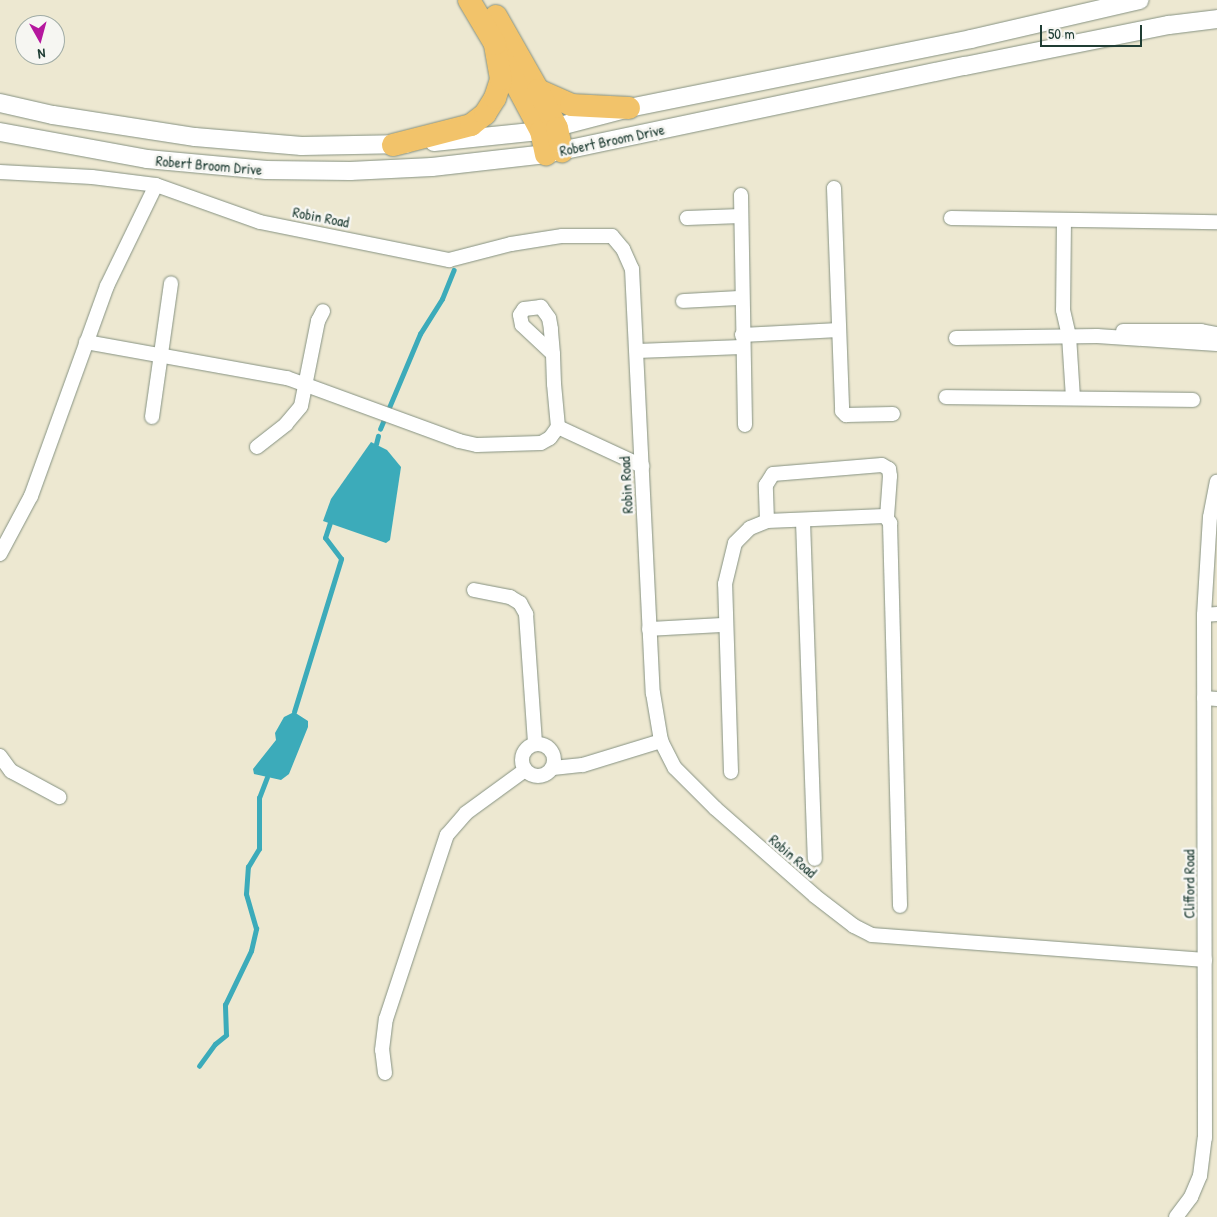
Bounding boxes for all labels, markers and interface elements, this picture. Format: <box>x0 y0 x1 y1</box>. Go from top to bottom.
north arrow <box>15 15 65 65</box>
scale bar <box>1042 15 1144 47</box>
text: 50 m <box>1048 23 1075 44</box>
text: N <box>37 45 47 64</box>
street label: Robert Broom Drive <box>558 120 666 160</box>
street label: Robert Broom Drive <box>155 151 263 179</box>
street label: Robin Road <box>291 203 351 231</box>
street label: Robin Road <box>616 456 636 514</box>
street label: Robin Road <box>766 830 820 882</box>
street label: Clifford Road <box>1180 849 1198 919</box>

